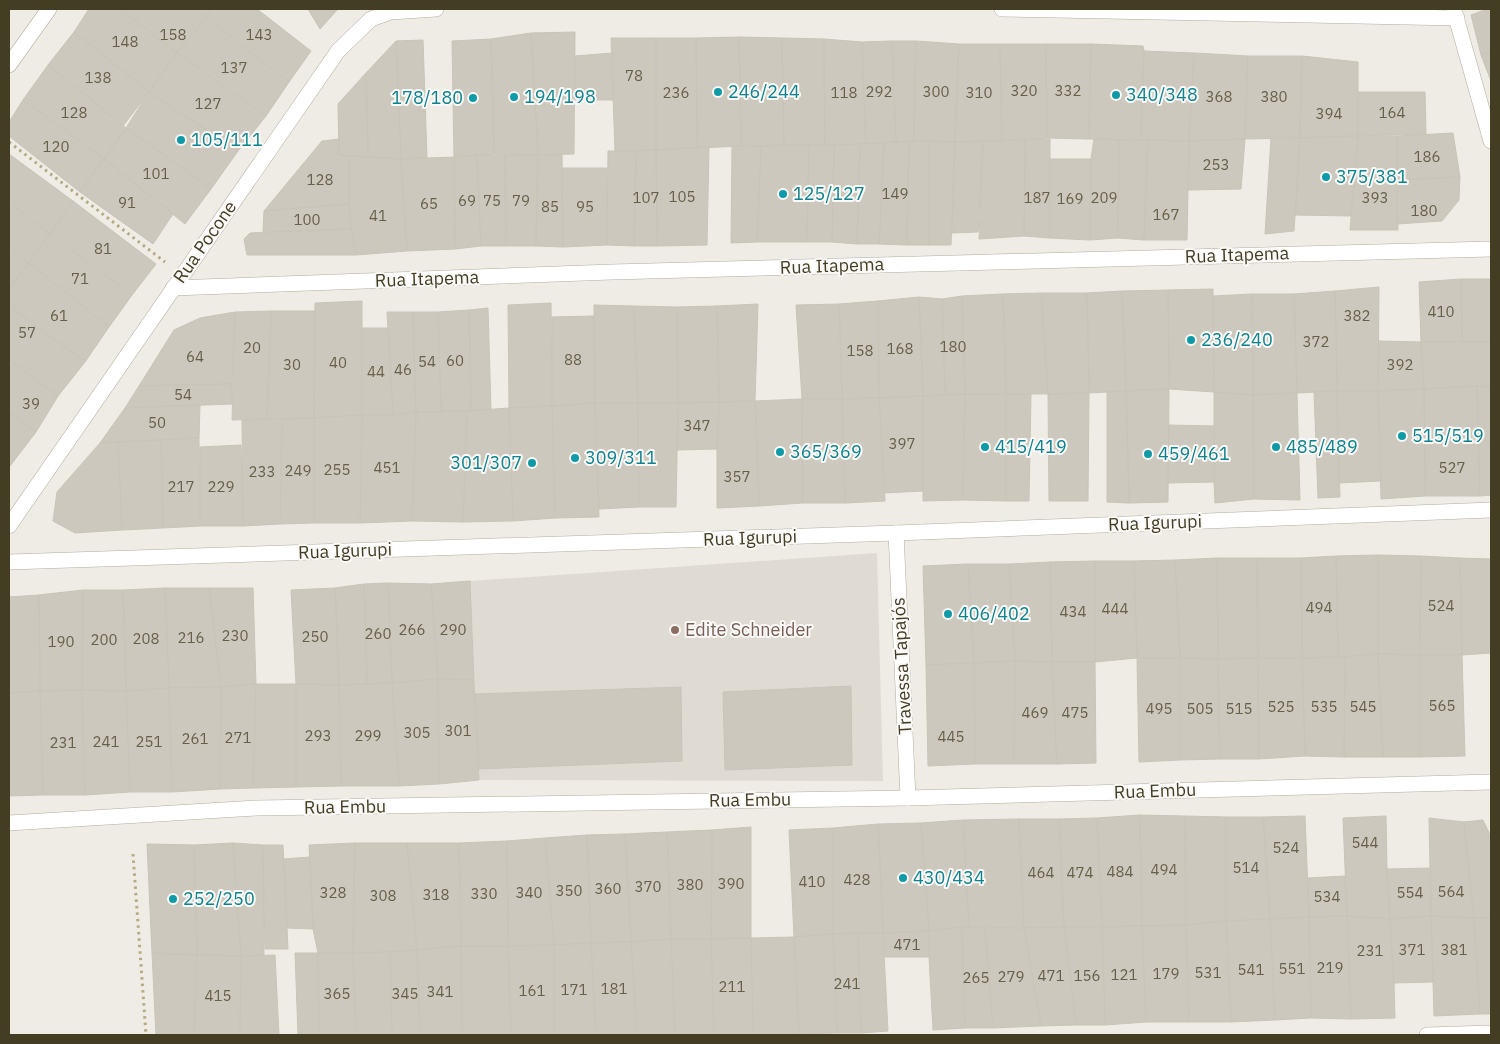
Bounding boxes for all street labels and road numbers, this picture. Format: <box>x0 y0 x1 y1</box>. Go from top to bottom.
street label: Rua Pocone <box>168 196 241 287</box>
street label: Rua Itapema <box>1184 241 1290 268</box>
street label: Rua Itapema <box>779 252 885 279</box>
street label: Rua Itapema <box>374 265 480 292</box>
street label: Rua Igurupi <box>1107 509 1202 536</box>
street label: Rua Igurupi <box>702 524 797 551</box>
street label: Rua Igurupi <box>297 537 392 564</box>
street label: Travessa Tapajós <box>886 597 917 735</box>
street label: Rua Embu <box>1113 778 1197 803</box>
street label: Rua Embu <box>709 787 791 812</box>
street label: Rua Embu <box>304 794 386 819</box>

